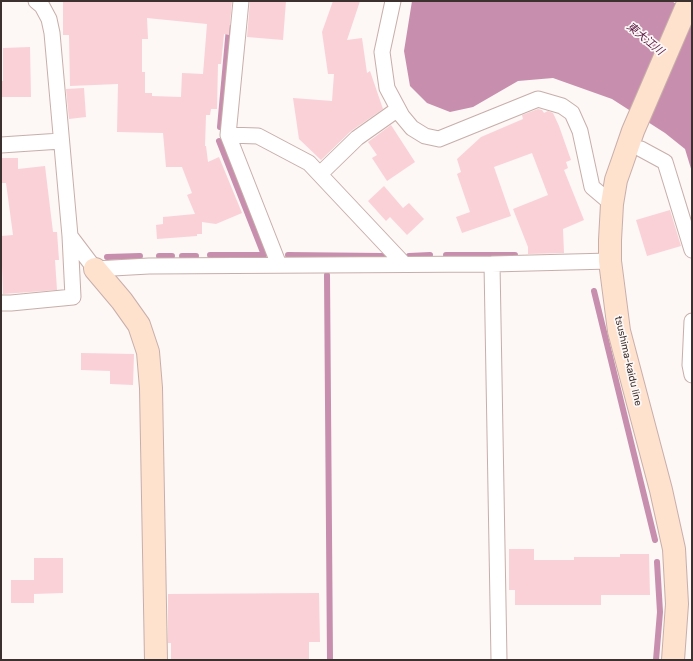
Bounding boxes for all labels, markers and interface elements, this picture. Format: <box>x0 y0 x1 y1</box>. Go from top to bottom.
water label: 東大江川 <box>624 20 666 58</box>
street label: tsushima-kaidu line <box>612 315 644 407</box>

